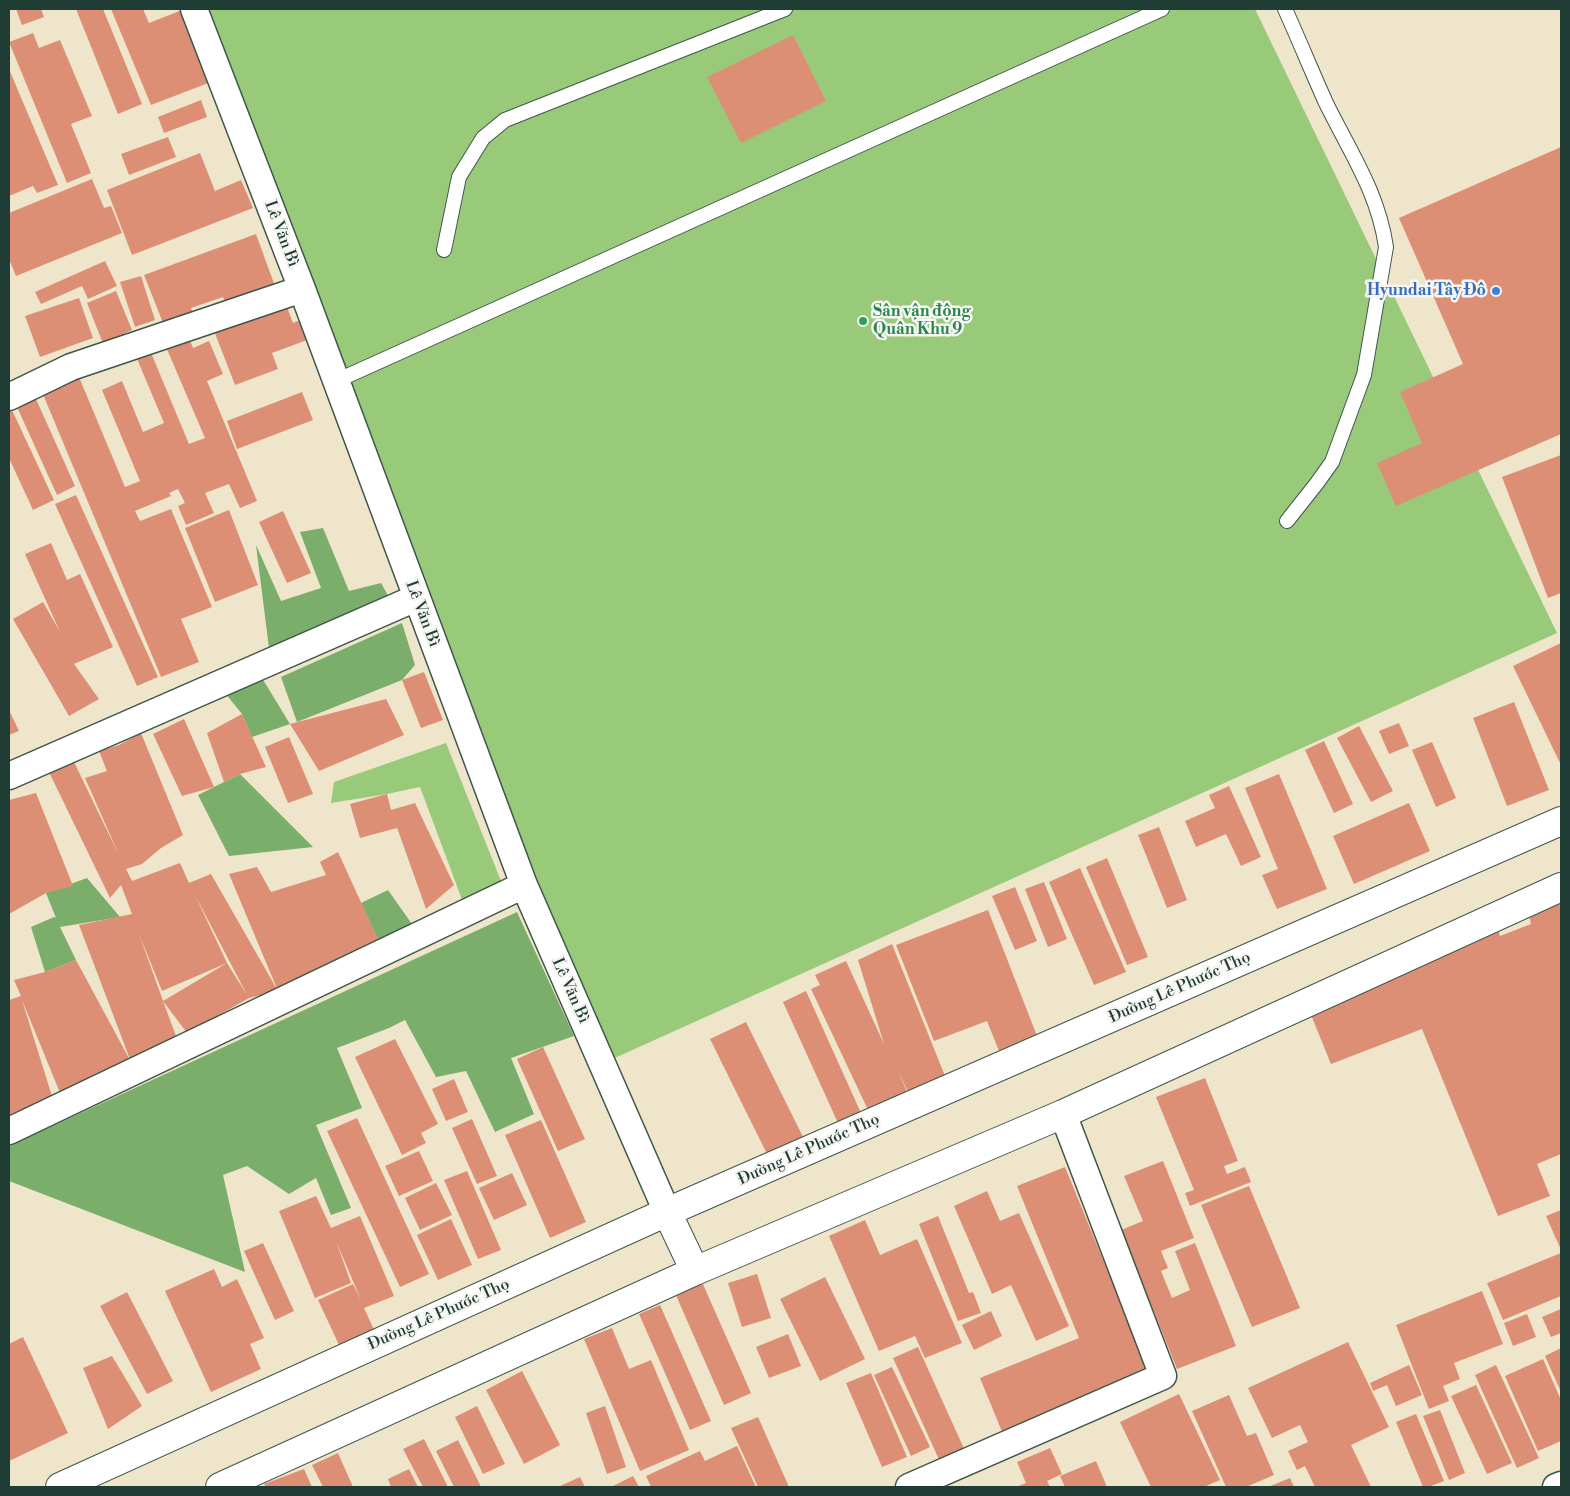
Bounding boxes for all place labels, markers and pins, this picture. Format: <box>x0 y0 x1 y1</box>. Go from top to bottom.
place label: Hyundai Tây Đô <box>1367 281 1486 301</box>
marker: Hyundai Tây Đô <box>1490 285 1502 297</box>
place label: Sân vận động Quân Khu 9 <box>873 302 970 340</box>
marker: Sân vận động Quân Khu 9 <box>857 315 869 327</box>

